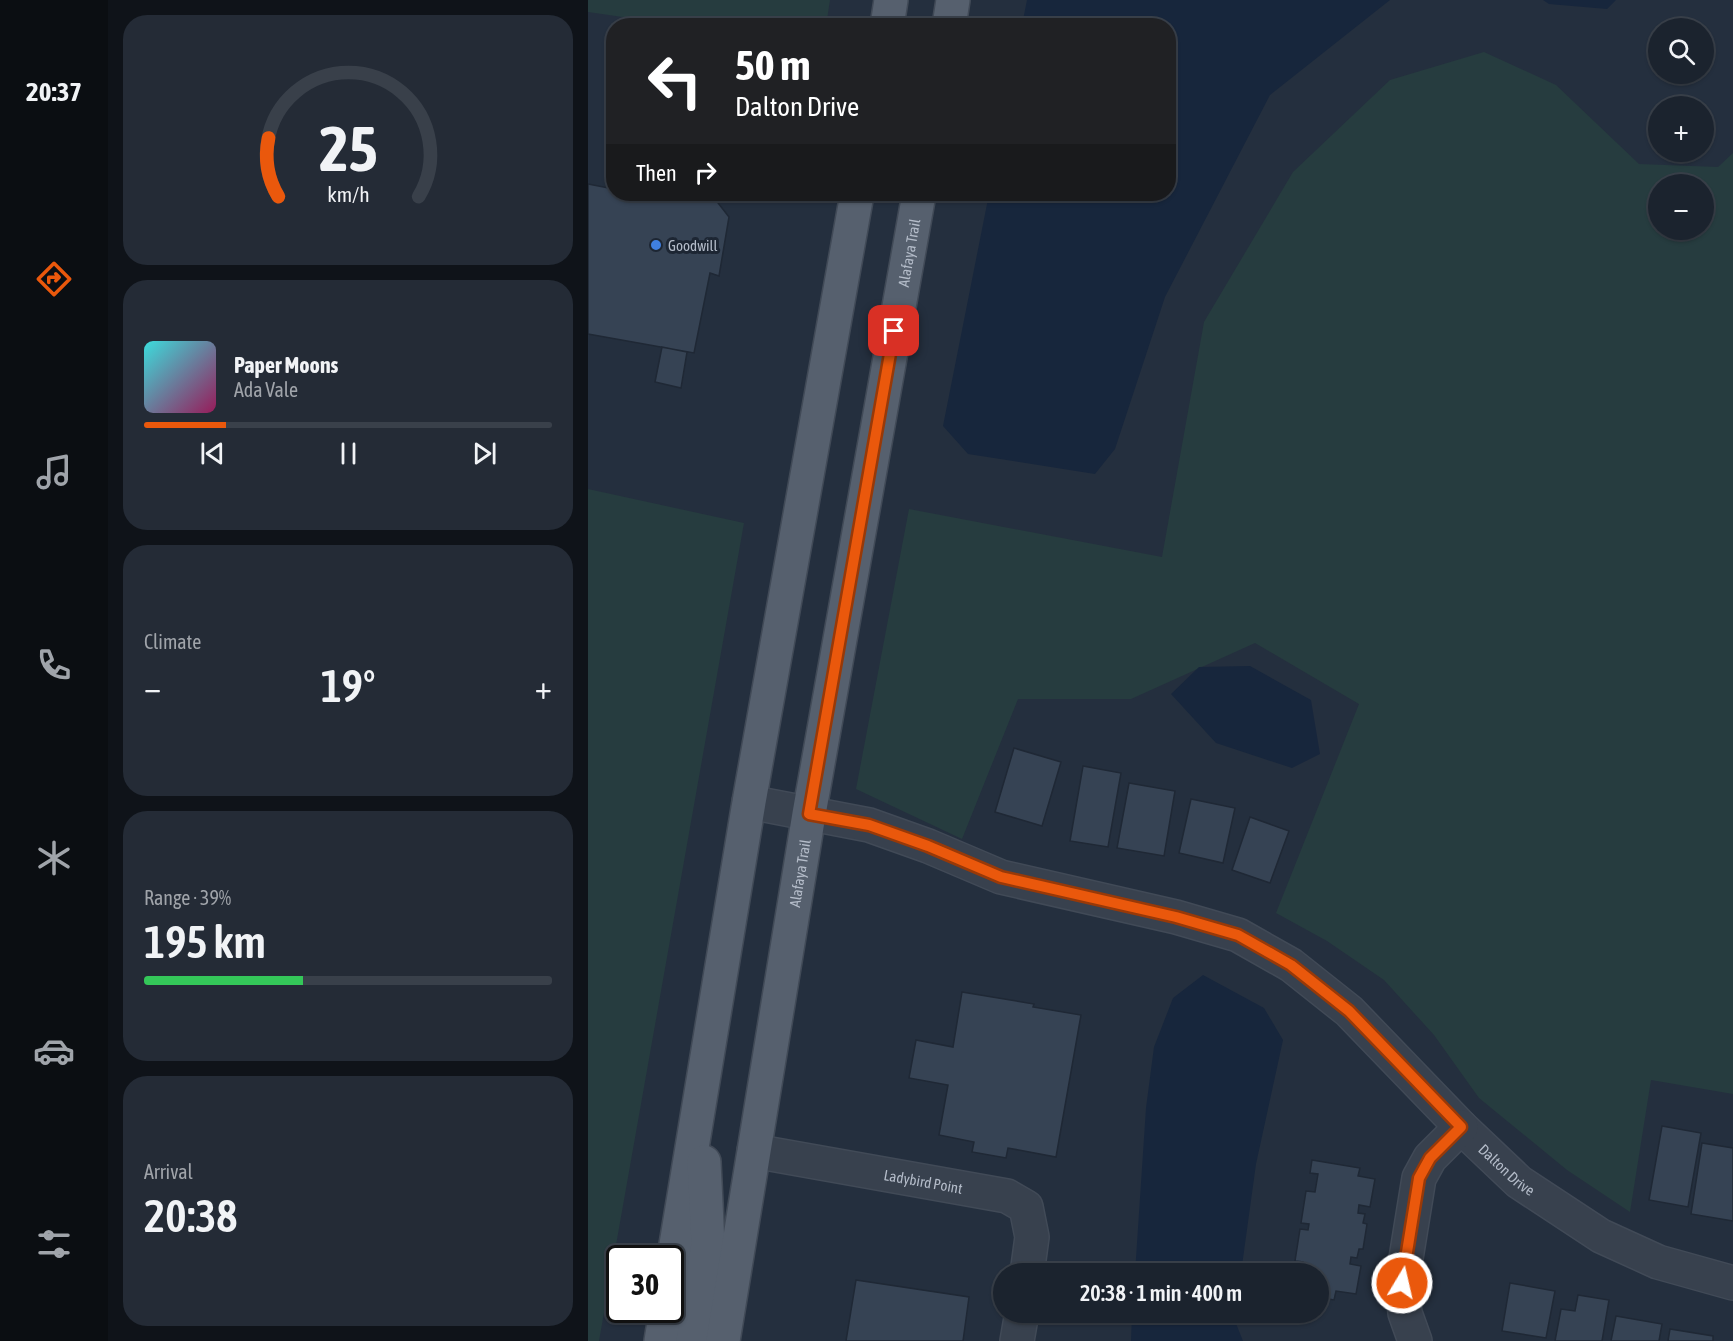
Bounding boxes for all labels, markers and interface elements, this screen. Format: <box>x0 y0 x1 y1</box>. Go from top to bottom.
map controls <box>1648 18 1714 240</box>
button: search <box>1648 18 1714 84</box>
text: 50 m <box>735 41 810 89</box>
icon: left <box>636 42 714 120</box>
text: 20:37 <box>26 76 82 107</box>
text: Dalton Drive <box>735 91 859 122</box>
button: + <box>1648 96 1714 162</box>
text: 25 <box>319 113 377 184</box>
icon: right <box>689 156 722 189</box>
text: Then <box>636 160 677 186</box>
button: − <box>1648 174 1714 240</box>
text: km/h <box>327 182 369 207</box>
street label: Alafaya Trail <box>894 217 923 288</box>
place label: Goodwill <box>668 237 718 254</box>
marker: Goodwill <box>649 238 663 252</box>
icon: directions <box>33 258 75 300</box>
pin <box>868 305 919 356</box>
icon: arrive <box>877 314 910 347</box>
text: Paper Moons <box>234 352 338 378</box>
text: Ada Vale <box>234 378 298 401</box>
icon: previous <box>196 437 229 470</box>
icon: pause <box>332 437 365 470</box>
icon: next <box>468 437 501 470</box>
icon: music <box>33 451 75 493</box>
text: Climate <box>144 630 201 653</box>
icon: phone <box>33 644 75 686</box>
text: 19° <box>321 660 375 712</box>
text: − <box>144 668 161 706</box>
text: + <box>535 668 552 706</box>
icon: climate <box>33 837 75 879</box>
street label: Alafaya Trail <box>785 838 813 908</box>
text: Range · 39% <box>144 886 231 909</box>
text: 195 km <box>144 916 266 968</box>
icon: car <box>33 1030 75 1072</box>
street label: Dalton Drive <box>1476 1140 1538 1199</box>
text: Arrival <box>144 1160 193 1183</box>
street label: Ladybird Point <box>883 1166 964 1196</box>
text: 20:38 <box>144 1190 238 1242</box>
icon: filters <box>33 1223 75 1265</box>
speed limit sign: 30 <box>606 1245 684 1323</box>
position arrow <box>1370 1251 1434 1315</box>
text: 20:38 · 1 min · 400 m <box>1080 1280 1242 1306</box>

